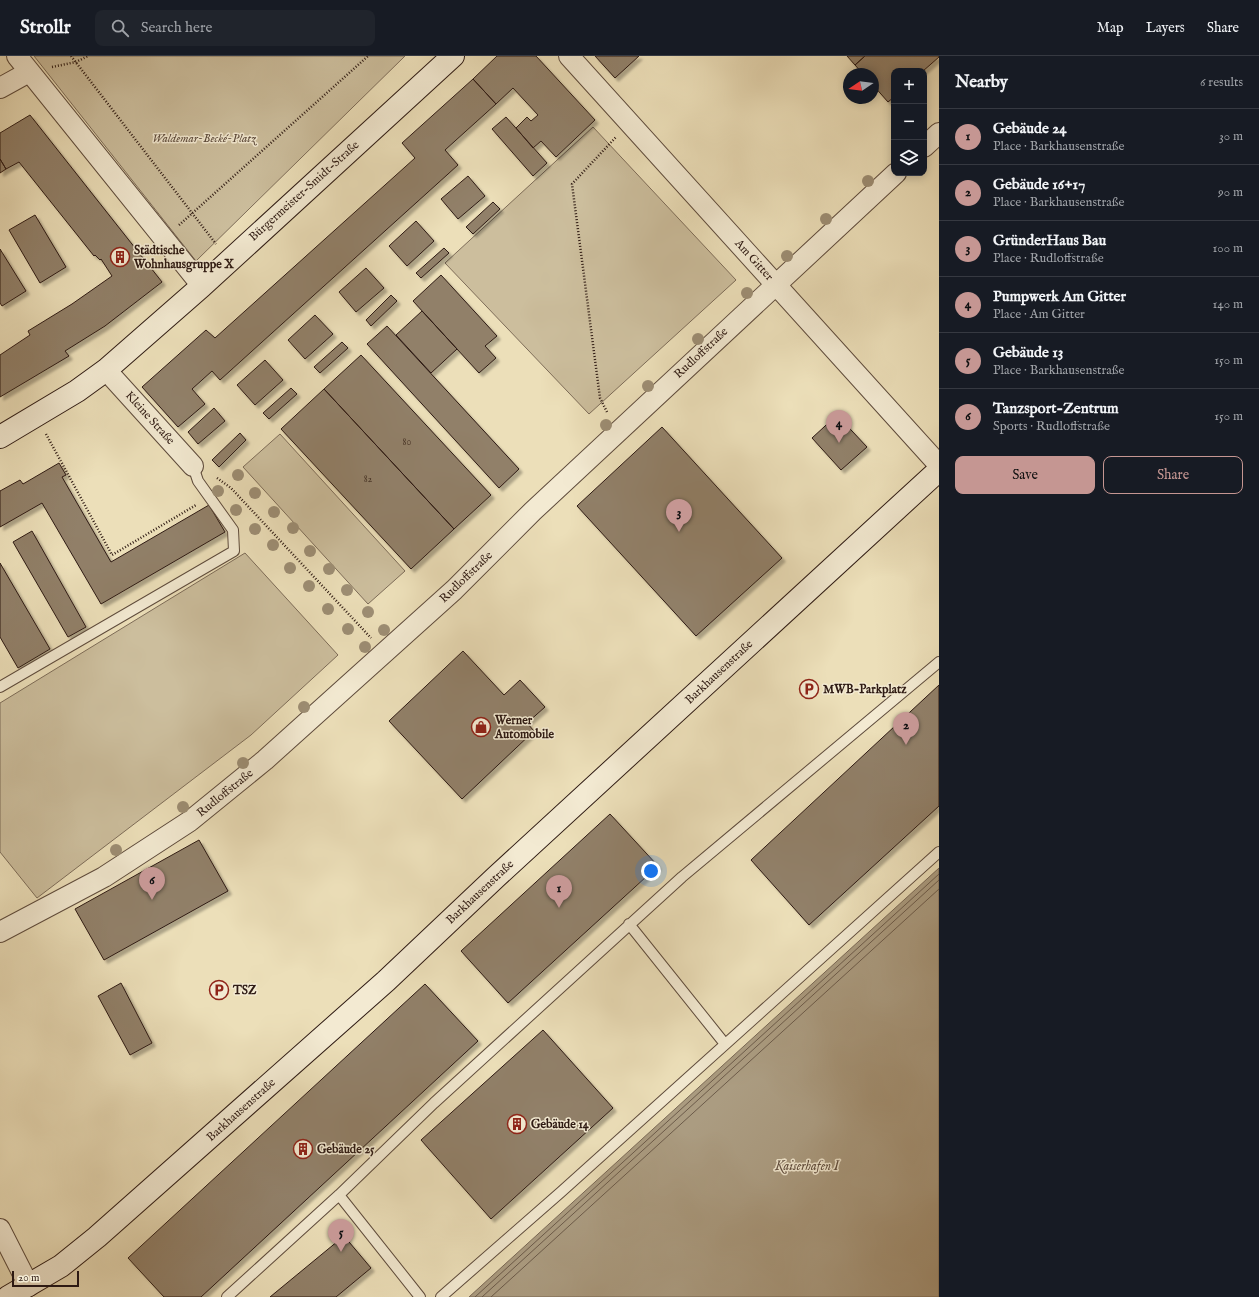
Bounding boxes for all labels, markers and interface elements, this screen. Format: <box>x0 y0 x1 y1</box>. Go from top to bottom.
search box <box>95 10 375 46</box>
text: Strollr <box>20 16 71 40</box>
icon: search <box>109 17 131 39</box>
text: Search here <box>141 18 212 37</box>
text: Map <box>1097 19 1124 37</box>
text: Layers <box>1146 19 1185 37</box>
text: Share <box>1207 19 1239 37</box>
north arrow <box>843 68 879 104</box>
map controls <box>891 68 927 176</box>
button: + <box>891 68 927 104</box>
text: Nearby <box>955 72 1008 93</box>
text: 6 results <box>1200 74 1243 91</box>
button: − <box>891 104 927 140</box>
text: Gebäude 24 <box>993 119 1067 138</box>
text: 1 <box>966 128 970 145</box>
text: 30 m <box>1219 128 1243 145</box>
park label: Waldemar-Becké-Platz <box>152 131 257 146</box>
street label: Bürgermeister-Smidt-Straße <box>246 137 363 244</box>
text: Place · Barkhausenstraße <box>993 138 1125 155</box>
button: layers <box>891 140 927 176</box>
text: Gebäude 16+17 <box>993 175 1085 194</box>
text: 2 <box>965 184 971 201</box>
text: 90 m <box>1218 184 1243 201</box>
text: Place · Barkhausenstraße <box>993 194 1125 211</box>
text: GründerHaus Bau <box>993 231 1106 250</box>
street label: Am Gitter <box>731 235 777 284</box>
text: 3 <box>966 240 970 257</box>
text: 100 m <box>1213 240 1243 257</box>
place label: Städtische Wohnhausgruppe X <box>133 243 234 273</box>
building icon: Städtische Wohnhausgruppe X <box>109 246 131 268</box>
text: Place · Rudloffstraße <box>993 250 1104 267</box>
text: Pumpwerk Am Gitter <box>993 287 1126 306</box>
text: 4 <box>965 296 971 313</box>
text: 140 m <box>1213 296 1243 313</box>
text: Place · Am Gitter <box>993 306 1085 323</box>
street label: Rudloffstraße <box>671 324 731 382</box>
text: Gebäude 13 <box>993 343 1063 362</box>
text: 5 <box>966 352 970 369</box>
text: 150 m <box>1214 352 1243 369</box>
text: Place · Barkhausenstraße <box>993 362 1125 379</box>
street label: Kleine Straße <box>122 388 178 448</box>
text: Tanzsport-Zentrum <box>993 399 1119 418</box>
text: 6 <box>965 408 971 425</box>
text: 150 m <box>1214 408 1243 425</box>
pin: 4 <box>826 410 852 443</box>
text: Sports · Rudloffstraße <box>993 418 1110 435</box>
house number: 80 <box>403 436 411 449</box>
button: Save <box>955 456 1095 494</box>
button: Share <box>1103 456 1243 494</box>
house number: 82 <box>364 473 373 486</box>
pin: 3 <box>666 499 692 532</box>
street label: Rudloffstraße <box>436 548 496 606</box>
street label: Barkhausenstraße <box>682 636 756 707</box>
parking icon: MWB-Parkplatz <box>798 678 820 700</box>
place label: MWB-Parkplatz <box>823 682 907 698</box>
pin: 2 <box>893 712 919 745</box>
place label: Werner Automobile <box>494 713 554 742</box>
shop icon: Werner Automobile <box>470 716 492 738</box>
street label: Rudloffstraße <box>194 765 257 820</box>
street label: Barkhausenstraße <box>443 856 517 927</box>
your location <box>641 861 661 881</box>
pin: 6 <box>139 867 165 900</box>
pin: 1 <box>546 875 572 908</box>
parking icon: TSZ <box>208 979 230 1001</box>
place label: TSZ <box>232 983 257 998</box>
street label: Barkhausenstraße <box>203 1075 279 1145</box>
building icon: Gebäude 14 <box>506 1113 528 1135</box>
place label: Gebäude 14 <box>531 1117 590 1132</box>
building icon: Gebäude 25 <box>292 1138 314 1160</box>
place label: Gebäude 25 <box>317 1142 375 1157</box>
water label: Kaiserhafen I <box>774 1158 841 1175</box>
pin: 5 <box>328 1219 354 1252</box>
scale bar <box>12 1269 79 1288</box>
text: 20 m <box>18 1271 39 1285</box>

